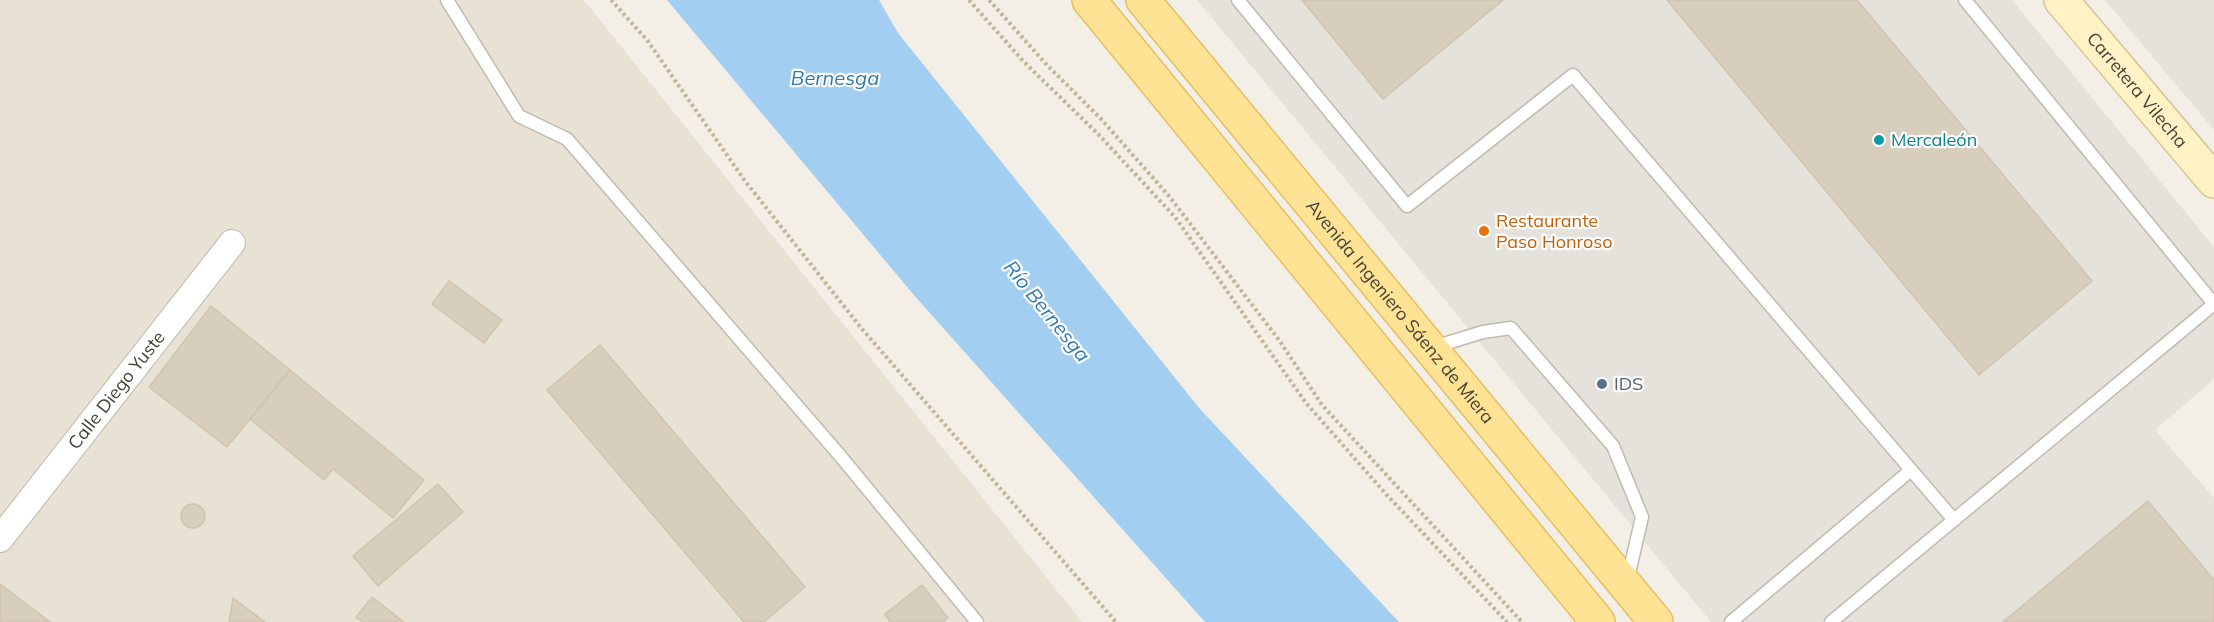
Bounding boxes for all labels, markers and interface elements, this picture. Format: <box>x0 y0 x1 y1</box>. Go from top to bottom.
street label: Carretera Vilecha <box>2082 27 2193 153</box>
water label: Bernesga <box>791 65 879 90</box>
place label: Mercaleón <box>1891 128 1977 151</box>
marker: Mercaleón <box>1872 133 1886 147</box>
street label: Avenida Ingeniero Sáenz de Miera <box>1301 195 1500 428</box>
place label: Restaurante Paso Honroso <box>1496 209 1613 253</box>
marker: Restaurante Paso Honroso <box>1477 224 1491 238</box>
water label: Río Bernesga <box>999 255 1096 367</box>
street label: Calle Diego Yuste <box>63 326 170 454</box>
place label: IDS <box>1614 372 1643 395</box>
marker: IDS <box>1595 377 1609 391</box>

